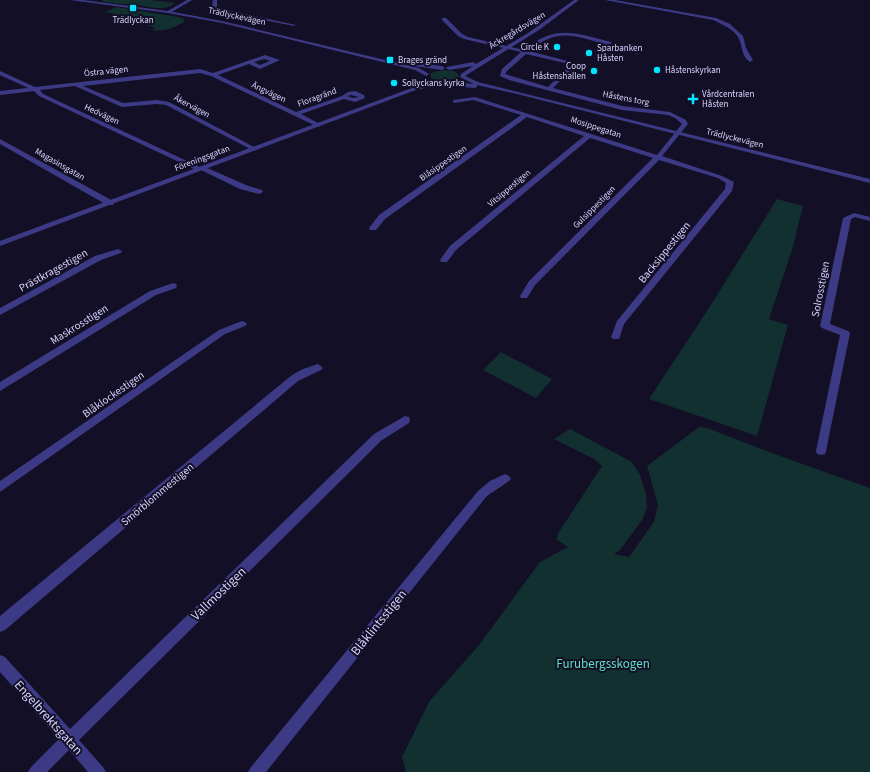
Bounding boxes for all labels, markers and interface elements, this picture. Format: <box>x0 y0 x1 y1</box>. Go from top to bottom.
marker: Trädlyckan <box>128 3 138 13</box>
street label: Trädlyckevägen <box>207 4 267 29</box>
street label: Äckregårdsvägen <box>487 8 548 52</box>
place label: Trädlyckan <box>112 14 154 27</box>
place label: Circle K <box>521 41 550 54</box>
marker: Circle K <box>552 42 562 52</box>
place label: Sparbanken Håsten <box>597 42 642 65</box>
marker: Sparbanken Håsten <box>584 48 594 58</box>
place label: Brages gränd <box>398 54 447 67</box>
marker: Brages gränd <box>385 55 395 65</box>
place label: Coop Håstenshallen <box>533 60 586 83</box>
street label: Östra vägen <box>83 63 129 80</box>
place label: Håstenskyrkan <box>665 64 721 77</box>
marker: Håstenskyrkan <box>652 65 662 75</box>
marker: Coop Håstenshallen <box>589 66 599 76</box>
place label: Sollyckans kyrka <box>402 77 465 90</box>
marker: Sollyckans kyrka <box>389 78 399 88</box>
street label: Ängvägen <box>249 79 288 106</box>
street label: Floragränd <box>296 84 339 111</box>
street label: Håstens torg <box>601 88 651 109</box>
place label: Vårdcentralen Håsten <box>702 88 755 111</box>
street label: Åkervägen <box>171 91 212 121</box>
marker: Vårdcentralen Håsten <box>687 93 699 105</box>
street label: Hedvägen <box>82 101 122 128</box>
street label: Mosippegatan <box>569 113 623 142</box>
street label: Trädlyckevägen <box>705 125 765 152</box>
street label: Föreningsgatan <box>173 142 232 175</box>
street label: Blåsippestigen <box>417 142 470 185</box>
street label: Magasinsgatan <box>32 145 87 184</box>
street label: Vitsippestigen <box>485 166 534 210</box>
street label: Gulsippestigen <box>570 183 619 232</box>
street label: Backsippestigen <box>635 218 694 286</box>
street label: Prästkragestigen <box>16 245 90 296</box>
street label: Solrosstigen <box>808 260 833 318</box>
street label: Maskrosstigen <box>48 301 111 348</box>
street label: Blåklockestigen <box>79 367 147 421</box>
street label: Smörblommestigen <box>118 459 197 529</box>
street label: Vallmostigen <box>187 563 250 625</box>
street label: Blåklintsstigen <box>347 586 411 659</box>
park label: Furubergsskogen <box>556 655 650 673</box>
street label: Engelbrektsgatan <box>10 677 87 759</box>

